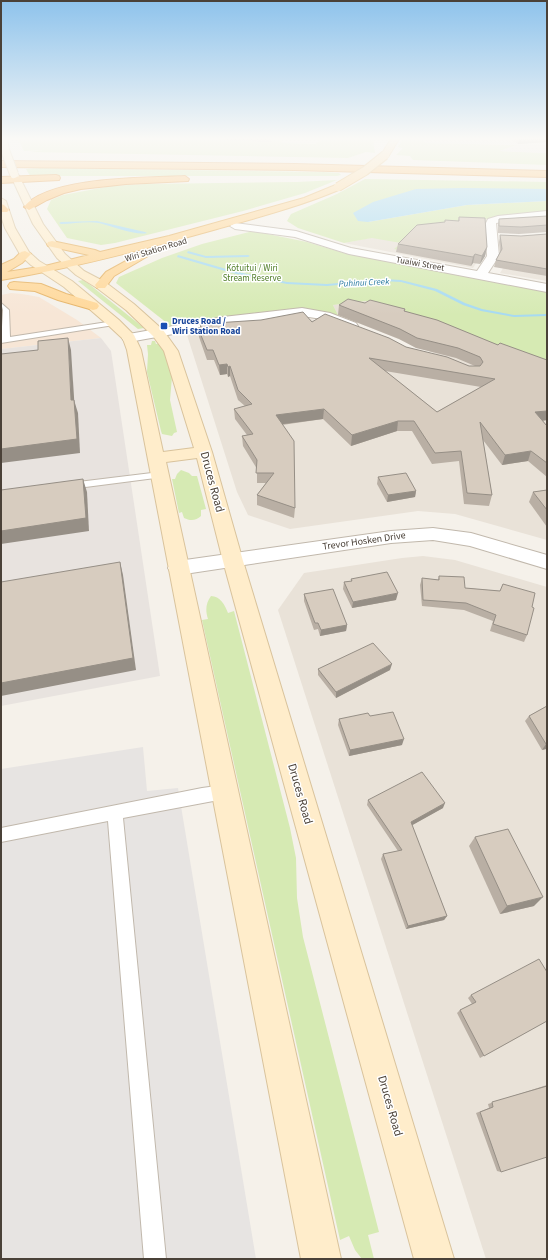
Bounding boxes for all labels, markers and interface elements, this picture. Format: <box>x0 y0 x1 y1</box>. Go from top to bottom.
street label: Wiri Station Road <box>123 234 189 266</box>
street label: Tuaiwi Street <box>395 253 445 275</box>
park label: Kōtuitui / Wiri Stream Reserve <box>223 262 282 285</box>
water label: Puhinui Creek <box>338 275 390 291</box>
place label: Druces Road / Wiri Station Road <box>172 315 240 338</box>
marker: Druces Road / Wiri Station Road <box>159 321 169 331</box>
street label: Druces Road <box>196 450 228 514</box>
street label: Trevor Hosken Drive <box>322 528 406 554</box>
street label: Druces Road <box>283 762 317 826</box>
street label: Druces Road <box>373 1074 407 1138</box>

